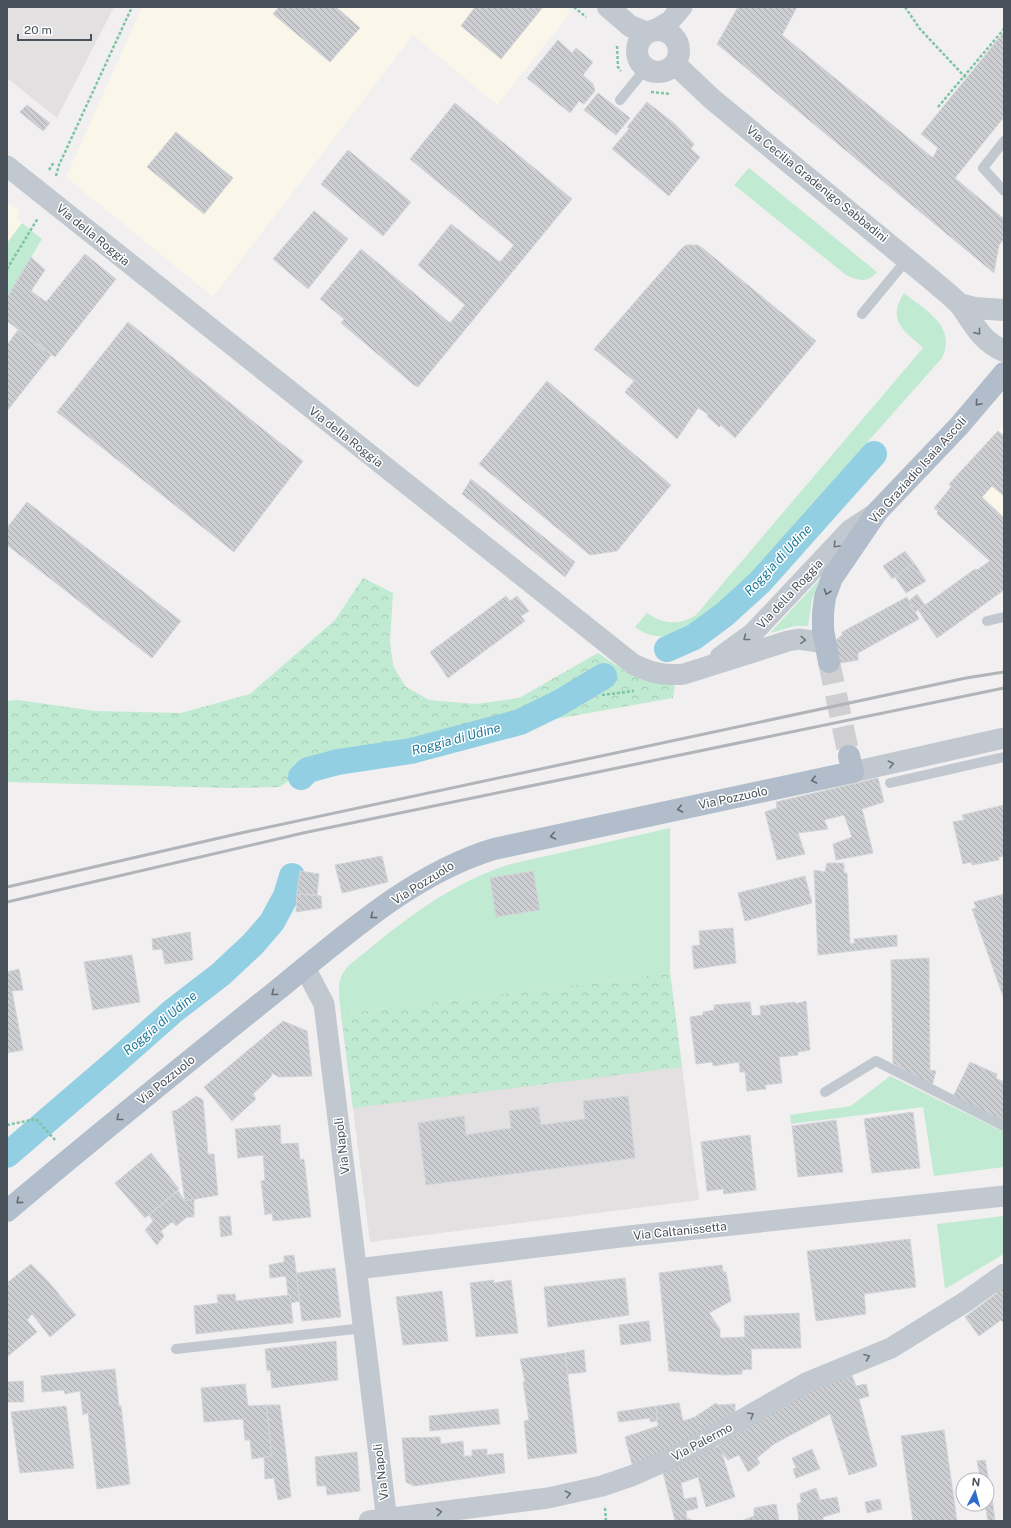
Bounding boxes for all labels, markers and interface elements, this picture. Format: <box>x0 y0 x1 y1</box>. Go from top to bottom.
scale bar <box>18 16 91 42</box>
text: 20 m <box>24 23 52 37</box>
street label: Via Cecilia Gradenigo Sabbadini <box>744 123 890 245</box>
street label: Via della Roggia <box>54 201 132 269</box>
one-way arrow <box>973 327 980 334</box>
one-way arrow <box>976 398 983 406</box>
street label: Via della Roggia <box>306 404 386 470</box>
street label: Via Graziadio Isaia Ascoli <box>866 414 970 526</box>
water label: Roggia di Udine <box>741 521 815 599</box>
one-way arrow <box>833 540 841 548</box>
street label: Via della Roggia <box>754 556 826 632</box>
one-way arrow <box>823 589 832 596</box>
one-way arrow <box>743 634 750 641</box>
one-way arrow <box>800 636 806 644</box>
water label: Roggia di Udine <box>410 720 502 758</box>
one-way arrow <box>887 760 894 768</box>
one-way arrow <box>811 776 818 784</box>
street label: Via Pozzuolo <box>697 784 769 812</box>
one-way arrow <box>677 804 683 812</box>
one-way arrow <box>550 832 556 840</box>
street label: Via Pozzuolo <box>389 858 457 908</box>
one-way arrow <box>370 911 377 918</box>
water label: Roggia di Udine <box>120 988 200 1058</box>
one-way arrow <box>272 988 279 995</box>
street label: Via Pozzuolo <box>134 1052 198 1108</box>
one-way arrow <box>116 1114 123 1121</box>
street label: Via Napoli <box>332 1117 352 1175</box>
one-way arrow <box>16 1197 23 1204</box>
street label: Via Caltanissetta <box>633 1219 727 1243</box>
one-way arrow <box>863 1354 870 1362</box>
one-way arrow <box>747 1412 754 1420</box>
street label: Via Palermo <box>669 1420 735 1464</box>
street label: Via Napoli <box>371 1443 391 1501</box>
north arrow <box>955 1472 995 1512</box>
text: N <box>971 1476 981 1488</box>
one-way arrow <box>565 1490 571 1498</box>
one-way arrow <box>436 1508 443 1517</box>

